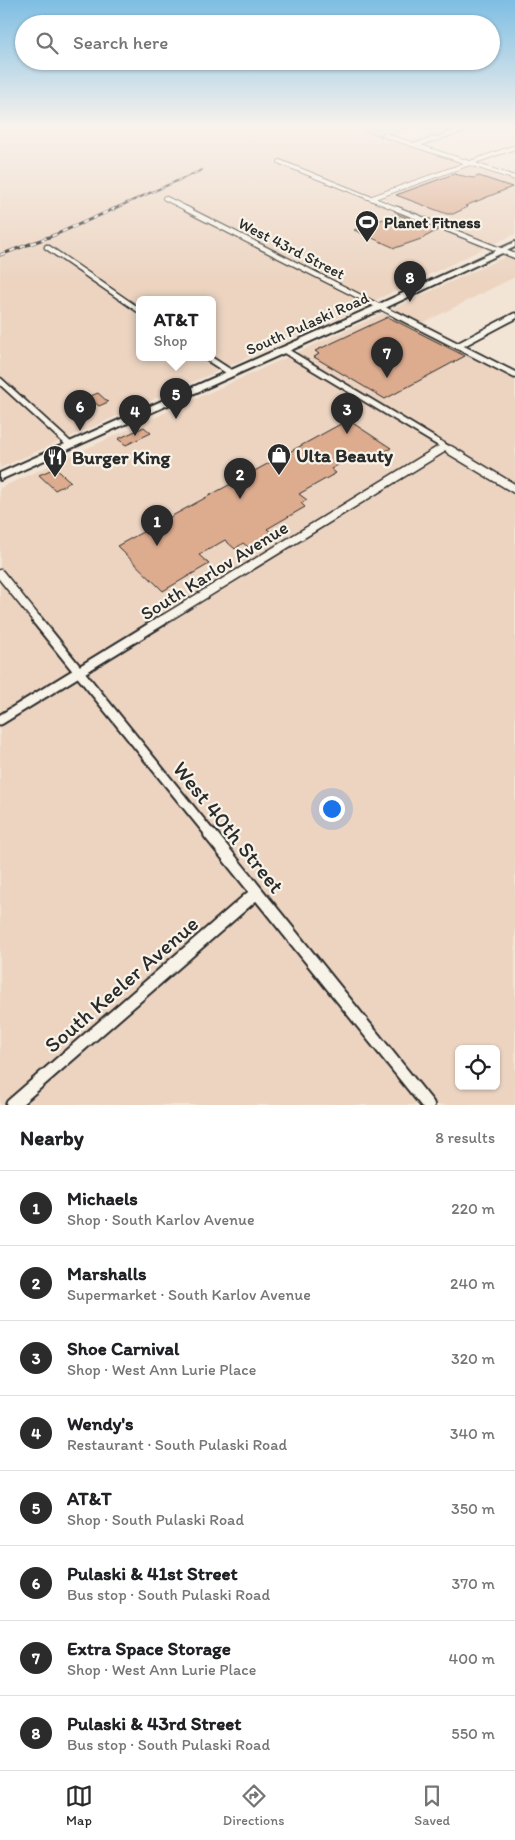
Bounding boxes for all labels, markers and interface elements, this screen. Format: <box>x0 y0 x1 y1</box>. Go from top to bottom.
search box <box>15 15 500 70</box>
icon: search <box>33 29 61 57</box>
text: Search here <box>73 31 168 54</box>
sports icon: Planet Fitness <box>354 209 380 243</box>
street label: West 43rd Street <box>235 213 348 284</box>
place label: Planet Fitness <box>384 213 481 232</box>
pin: 8 <box>394 261 426 302</box>
street label: South Pulaski Road <box>243 288 372 359</box>
popup <box>136 296 216 361</box>
text: AT&T <box>154 308 198 331</box>
text: Shop <box>154 331 187 350</box>
pin: 7 <box>371 337 403 378</box>
pin: 5 <box>160 378 192 419</box>
pin: 6 <box>64 390 96 431</box>
pin: 3 <box>331 393 363 434</box>
pin: 4 <box>119 395 151 436</box>
shop icon: Ulta Beauty <box>266 442 292 476</box>
restaurant icon: Burger King <box>42 444 68 478</box>
place label: Ulta Beauty <box>296 444 393 467</box>
place label: Burger King <box>72 446 171 469</box>
pin: 2 <box>224 458 256 499</box>
pin: 1 <box>141 505 173 546</box>
street label: South Karlov Avenue <box>136 516 292 625</box>
street label: West 40th Street <box>167 756 290 899</box>
your location <box>319 796 345 822</box>
street label: South Keeler Avenue <box>39 910 204 1059</box>
map controls <box>455 1045 500 1090</box>
button: locate <box>455 1045 500 1090</box>
text: Nearby <box>20 1125 84 1150</box>
text: 8 results <box>435 1128 495 1147</box>
text: Michaels <box>67 1187 138 1210</box>
text: 1 <box>32 1199 40 1218</box>
text: 220 m <box>451 1199 495 1218</box>
text: Shop · South Karlov Avenue <box>67 1210 255 1229</box>
text: Marshalls <box>67 1262 147 1285</box>
text: 2 <box>32 1274 40 1293</box>
text: 240 m <box>450 1274 495 1293</box>
text: Supermarket · South Karlov Avenue <box>67 1285 311 1304</box>
text: Shoe Carnival <box>67 1337 179 1360</box>
text: 3 <box>32 1349 40 1368</box>
text: 320 m <box>451 1349 495 1368</box>
text: Shop · West Ann Lurie Place <box>67 1360 256 1379</box>
text: Wendy's <box>67 1412 134 1435</box>
text: 4 <box>31 1424 41 1443</box>
text: 340 m <box>450 1424 495 1443</box>
text: Restaurant · South Pulaski Road <box>67 1435 287 1454</box>
text: AT&T <box>67 1487 112 1510</box>
text: 5 <box>32 1499 40 1518</box>
text: 350 m <box>451 1499 495 1518</box>
text: Shop · South Pulaski Road <box>67 1510 244 1529</box>
text: Pulaski & 41st Street <box>67 1562 238 1585</box>
text: 6 <box>32 1574 40 1593</box>
text: 370 m <box>451 1574 495 1593</box>
text: Bus stop · South Pulaski Road <box>67 1585 270 1604</box>
text: Extra Space Storage <box>67 1637 231 1660</box>
text: 7 <box>32 1649 40 1668</box>
text: 400 m <box>449 1649 495 1668</box>
text: Shop · West Ann Lurie Place <box>67 1660 256 1679</box>
text: Pulaski & 43rd Street <box>67 1712 241 1735</box>
text: 8 <box>32 1724 40 1743</box>
text: 550 m <box>451 1724 495 1743</box>
text: Bus stop · South Pulaski Road <box>67 1735 270 1754</box>
tab: Map <box>65 1782 93 1829</box>
tab: Directions <box>223 1782 284 1829</box>
tab: Saved <box>414 1782 450 1829</box>

